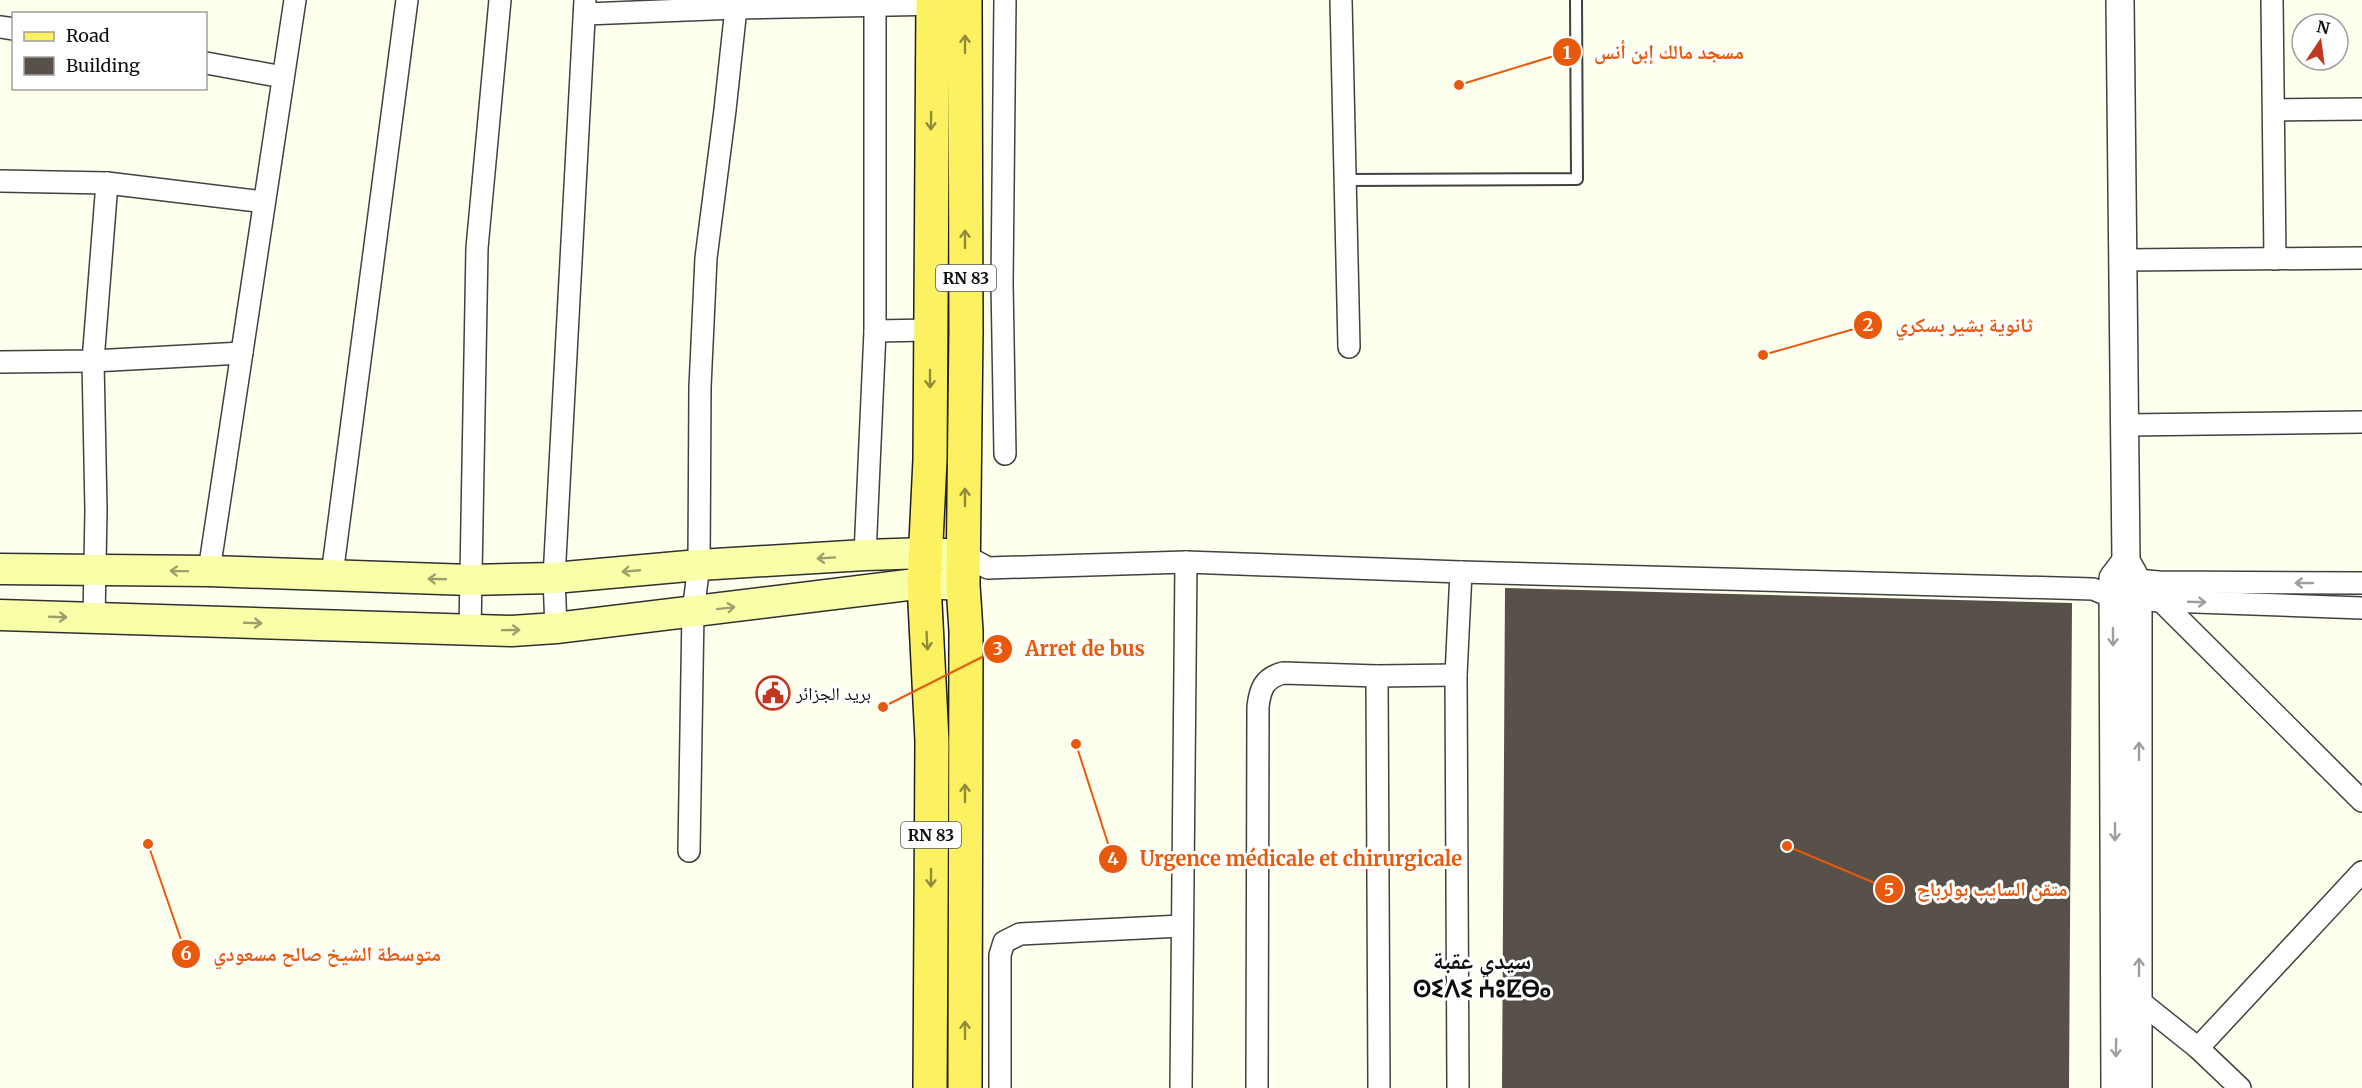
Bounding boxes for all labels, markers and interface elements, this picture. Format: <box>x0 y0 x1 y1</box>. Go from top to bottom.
legend <box>12 12 207 90</box>
north arrow <box>2290 12 2350 72</box>
text: N <box>2315 16 2332 39</box>
text: Road <box>66 24 110 47</box>
callout: مسجد مالك إبن أنس <box>1552 33 1756 71</box>
one-way arrow <box>959 34 971 54</box>
text: مسجد مالك إبن أنس <box>1594 39 1744 65</box>
text: 1 <box>1563 41 1571 64</box>
text: Building <box>66 54 140 77</box>
one-way arrow <box>925 111 937 131</box>
one-way arrow <box>959 229 971 249</box>
road number: RN 83 <box>936 265 996 291</box>
callout: ثانوية بشير بسكري <box>1853 306 2045 344</box>
text: ثانوية بشير بسكري <box>1895 312 2033 341</box>
text: 2 <box>1863 313 1873 336</box>
one-way arrow <box>924 369 936 389</box>
one-way arrow <box>959 487 971 507</box>
one-way arrow <box>816 552 836 563</box>
one-way arrow <box>169 565 189 577</box>
one-way arrow <box>622 566 642 577</box>
one-way arrow <box>427 573 447 584</box>
one-way arrow <box>2294 577 2314 589</box>
one-way arrow <box>2186 596 2206 607</box>
one-way arrow <box>716 602 735 613</box>
one-way arrow <box>48 612 68 623</box>
one-way arrow <box>243 618 263 629</box>
one-way arrow <box>501 624 521 636</box>
one-way arrow <box>2108 626 2119 646</box>
callout: Arret de bus <box>983 630 1156 668</box>
one-way arrow <box>922 631 933 651</box>
text: Arret de bus <box>1024 636 1145 661</box>
text: 3 <box>993 637 1003 660</box>
public building icon: بريد الجزائر <box>755 675 791 711</box>
place label: بريد الجزائر <box>795 682 871 705</box>
one-way arrow <box>2133 741 2145 761</box>
one-way arrow <box>959 783 971 803</box>
one-way arrow <box>2109 821 2121 841</box>
road number: RN 83 <box>901 822 961 848</box>
callout: Urgence médicale et chirurgicale <box>1098 840 1474 878</box>
text: Urgence médicale et chirurgicale <box>1140 846 1462 871</box>
text: 4 <box>1107 847 1119 870</box>
one-way arrow <box>925 868 937 888</box>
callout: متقن السايب بولرباح <box>1874 870 2079 908</box>
text: متقن السايب بولرباح <box>1916 876 2068 902</box>
text: 5 <box>1884 878 1894 901</box>
callout: متوسطة الشيخ صالح مسعودي <box>171 935 453 973</box>
text: متوسطة الشيخ صالح مسعودي <box>213 941 441 970</box>
text: 6 <box>180 942 192 965</box>
district label: سيدي عقبة ⵙⵉⴷⵉ ⵄⵓⵇⴱⴰ <box>1413 945 1551 1004</box>
one-way arrow <box>2133 957 2145 977</box>
one-way arrow <box>959 1020 971 1040</box>
one-way arrow <box>2110 1037 2122 1057</box>

